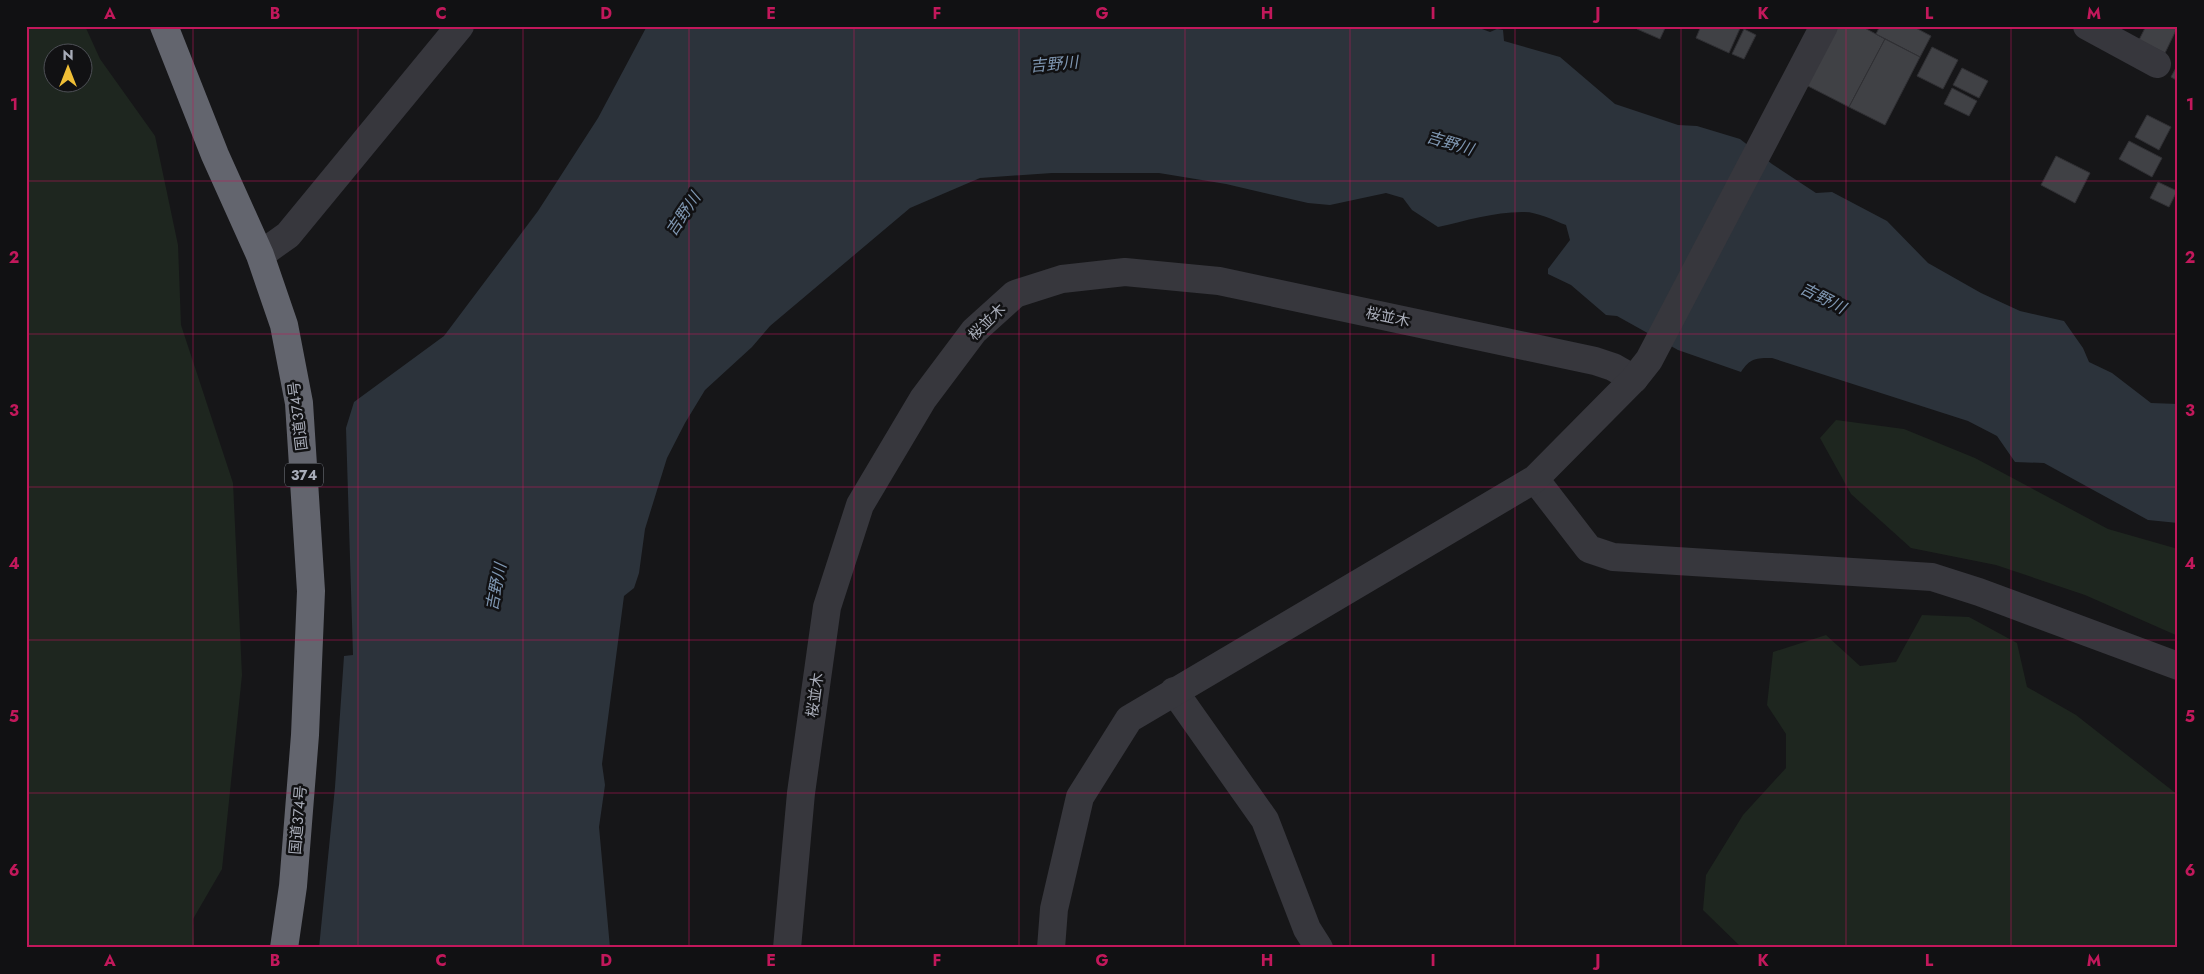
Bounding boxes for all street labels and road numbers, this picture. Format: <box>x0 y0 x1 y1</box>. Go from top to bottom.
street label: 桜並木 <box>963 298 1011 346</box>
street label: 桜並木 <box>1364 302 1412 332</box>
street label: 国道374号 <box>283 380 313 452</box>
road number: 374 <box>285 464 323 486</box>
street label: 桜並木 <box>801 671 829 719</box>
street label: 国道374号 <box>284 784 312 856</box>

